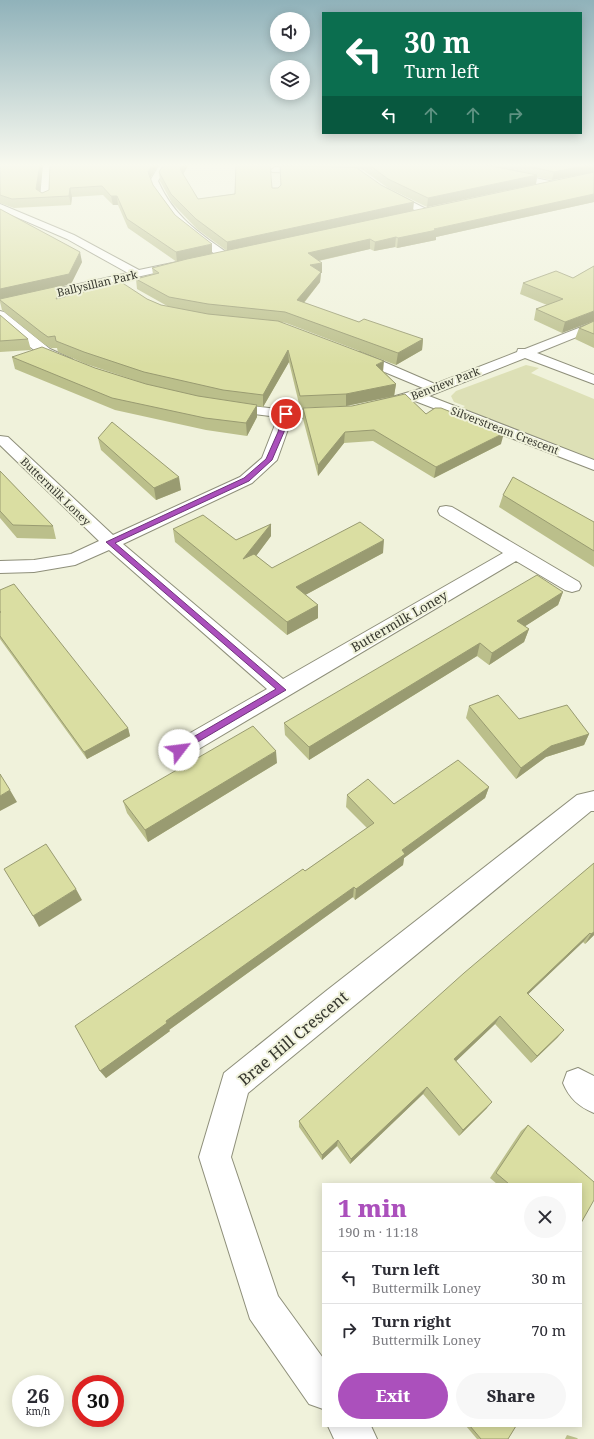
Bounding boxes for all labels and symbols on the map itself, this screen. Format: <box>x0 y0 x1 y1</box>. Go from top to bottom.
street label: Ballysillan Park <box>55 266 139 300</box>
street label: Benview Park <box>408 363 482 403</box>
pin <box>269 397 303 431</box>
street label: Silverstream Crescent <box>449 402 561 458</box>
street label: Buttermilk Loney <box>18 454 95 529</box>
street label: Buttermilk Loney <box>347 586 451 656</box>
position arrow <box>158 729 200 771</box>
street label: Brae Hill Crescent <box>234 985 353 1090</box>
speed limit sign: 30 <box>72 1375 124 1427</box>

